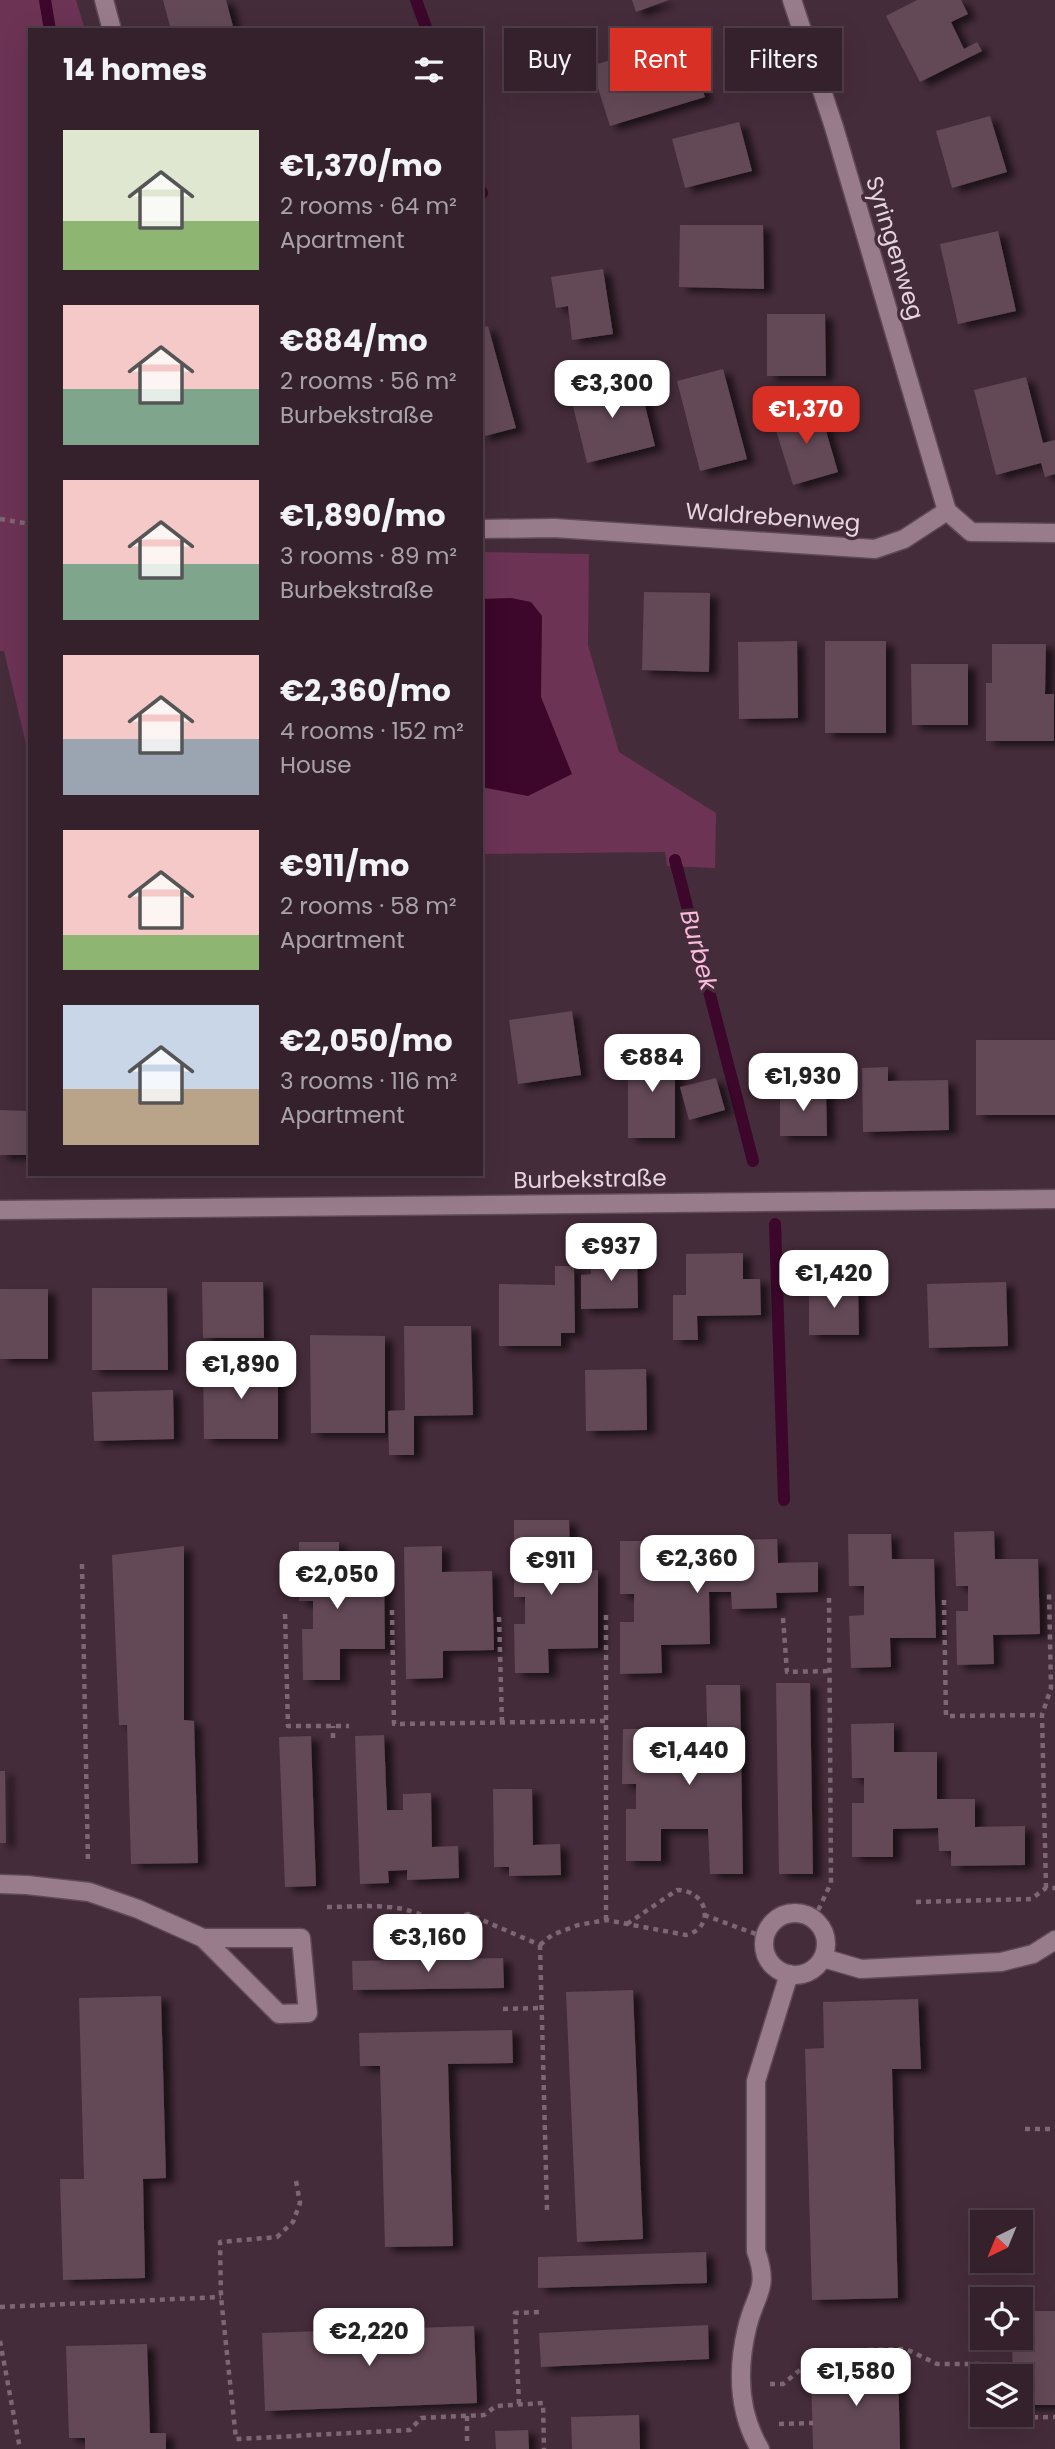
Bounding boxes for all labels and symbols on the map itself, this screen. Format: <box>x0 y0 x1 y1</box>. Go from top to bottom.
street label: Syringenweg <box>858 172 932 324</box>
pin: €3,300 <box>555 360 669 420</box>
pin: €1,370 <box>749 386 863 446</box>
street label: Waldrebenweg <box>684 495 862 539</box>
water label: Burbek <box>672 906 726 996</box>
pin: €884 <box>611 1034 693 1094</box>
pin: €1,930 <box>746 1054 860 1113</box>
street label: Burbekstraße <box>513 1162 667 1196</box>
pin: €937 <box>570 1224 652 1283</box>
pin: €1,420 <box>777 1250 891 1310</box>
pin: €1,890 <box>184 1342 298 1401</box>
pin: €2,360 <box>640 1536 754 1595</box>
pin: €911 <box>510 1538 592 1597</box>
pin: €2,050 <box>280 1552 394 1611</box>
pin: €1,440 <box>632 1728 746 1787</box>
pin: €3,160 <box>371 1914 485 1974</box>
north arrow <box>970 2210 1032 2273</box>
pin: €2,220 <box>312 2308 426 2368</box>
pin: €1,580 <box>799 2348 913 2408</box>

